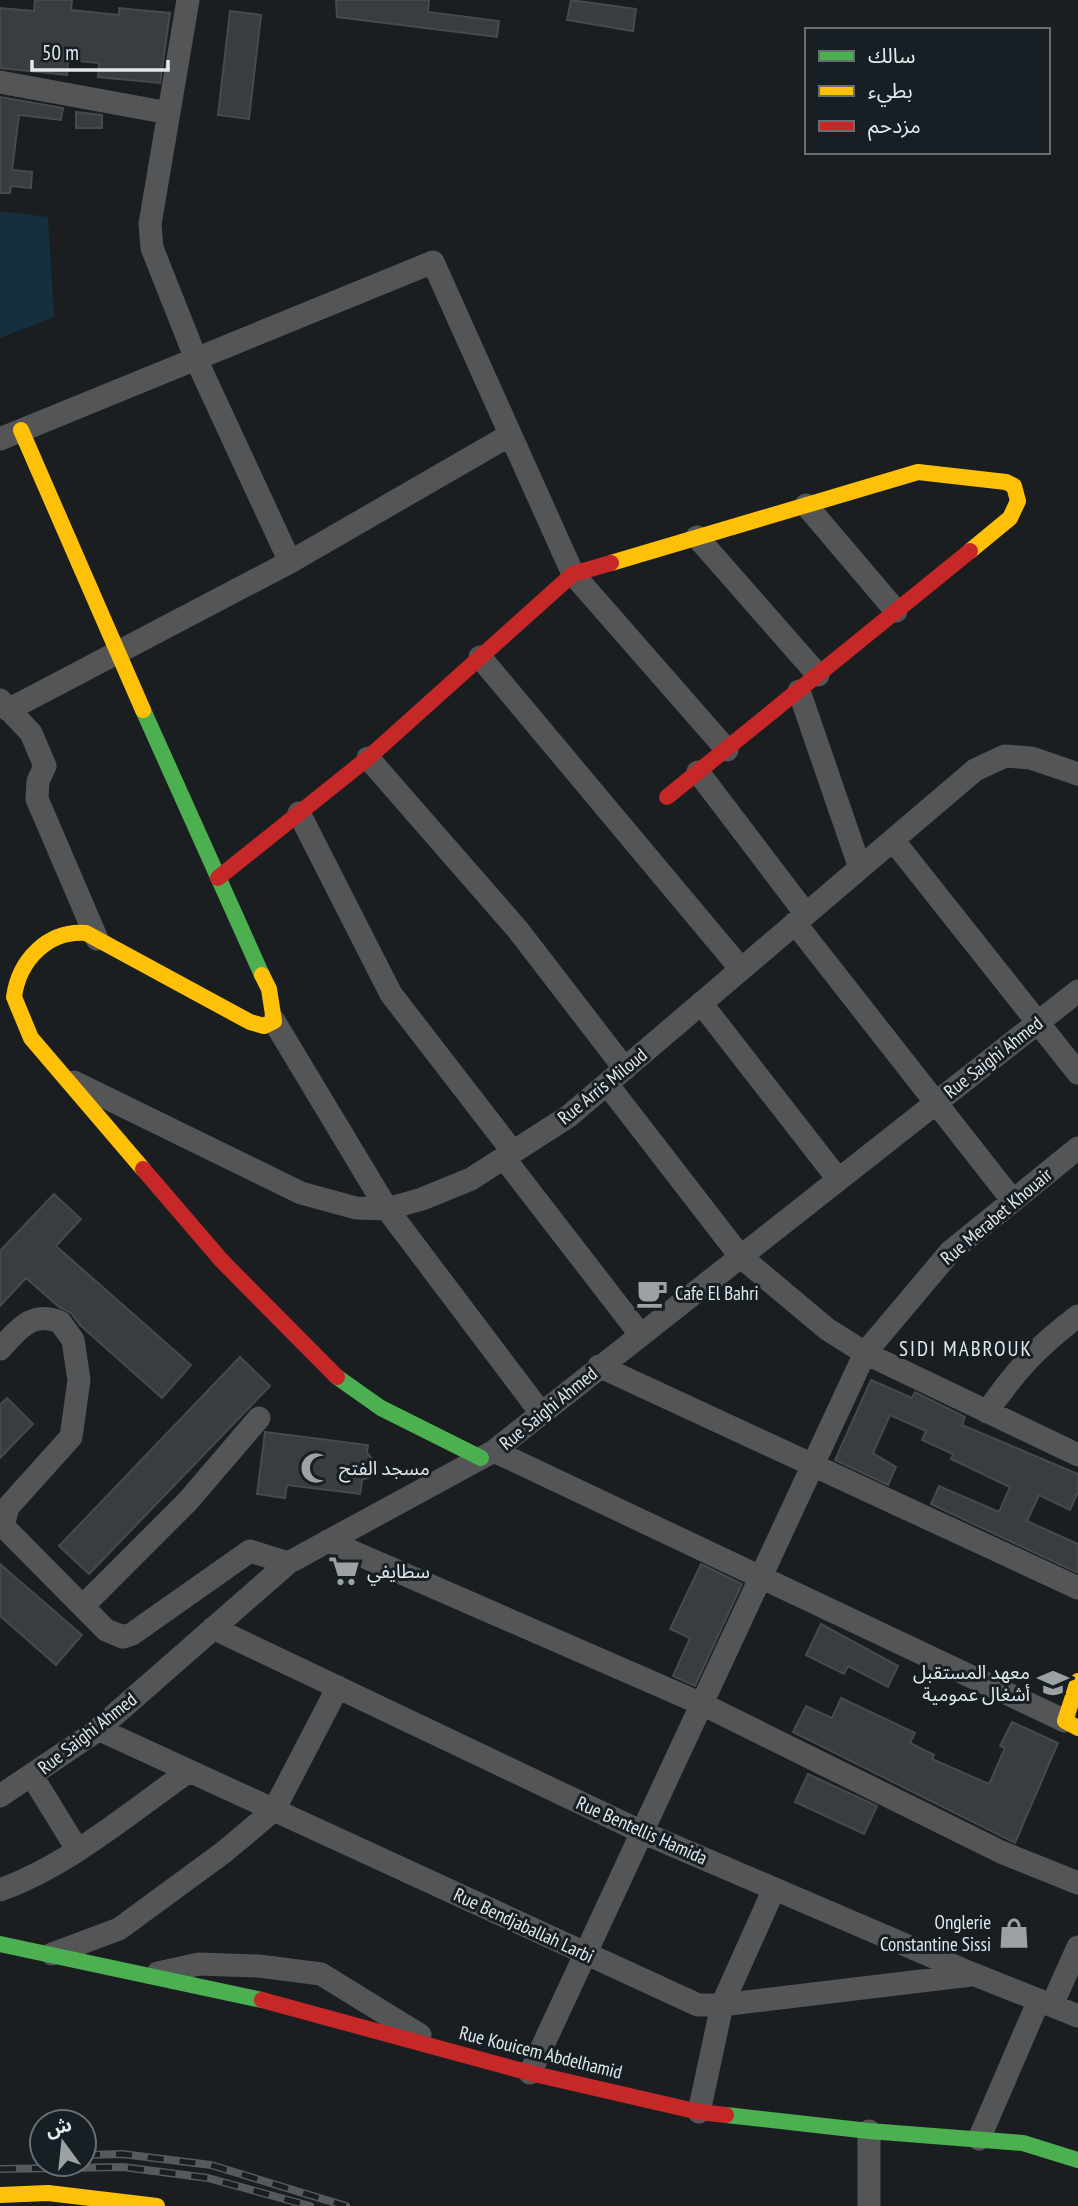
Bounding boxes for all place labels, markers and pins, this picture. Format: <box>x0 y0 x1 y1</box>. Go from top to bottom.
cafe icon: Cafe El Bahri <box>635 1276 669 1310</box>
place label: Cafe El Bahri <box>675 1281 759 1305</box>
mosque icon: مسجد الفتح <box>299 1451 333 1485</box>
place label: مسجد الفتح <box>339 1456 430 1483</box>
supermarket icon: سطايفي <box>327 1554 361 1588</box>
place label: سطايفي <box>367 1559 430 1586</box>
place label: معهد المستقبل أشغال عمومية <box>913 1660 1030 1706</box>
school or university icon: معهد المستقبل أشغال عمومية <box>1036 1666 1070 1700</box>
place label: Onglerie Constantine Sissi <box>880 1910 991 1956</box>
shop icon: Onglerie Constantine Sissi <box>997 1916 1031 1950</box>

